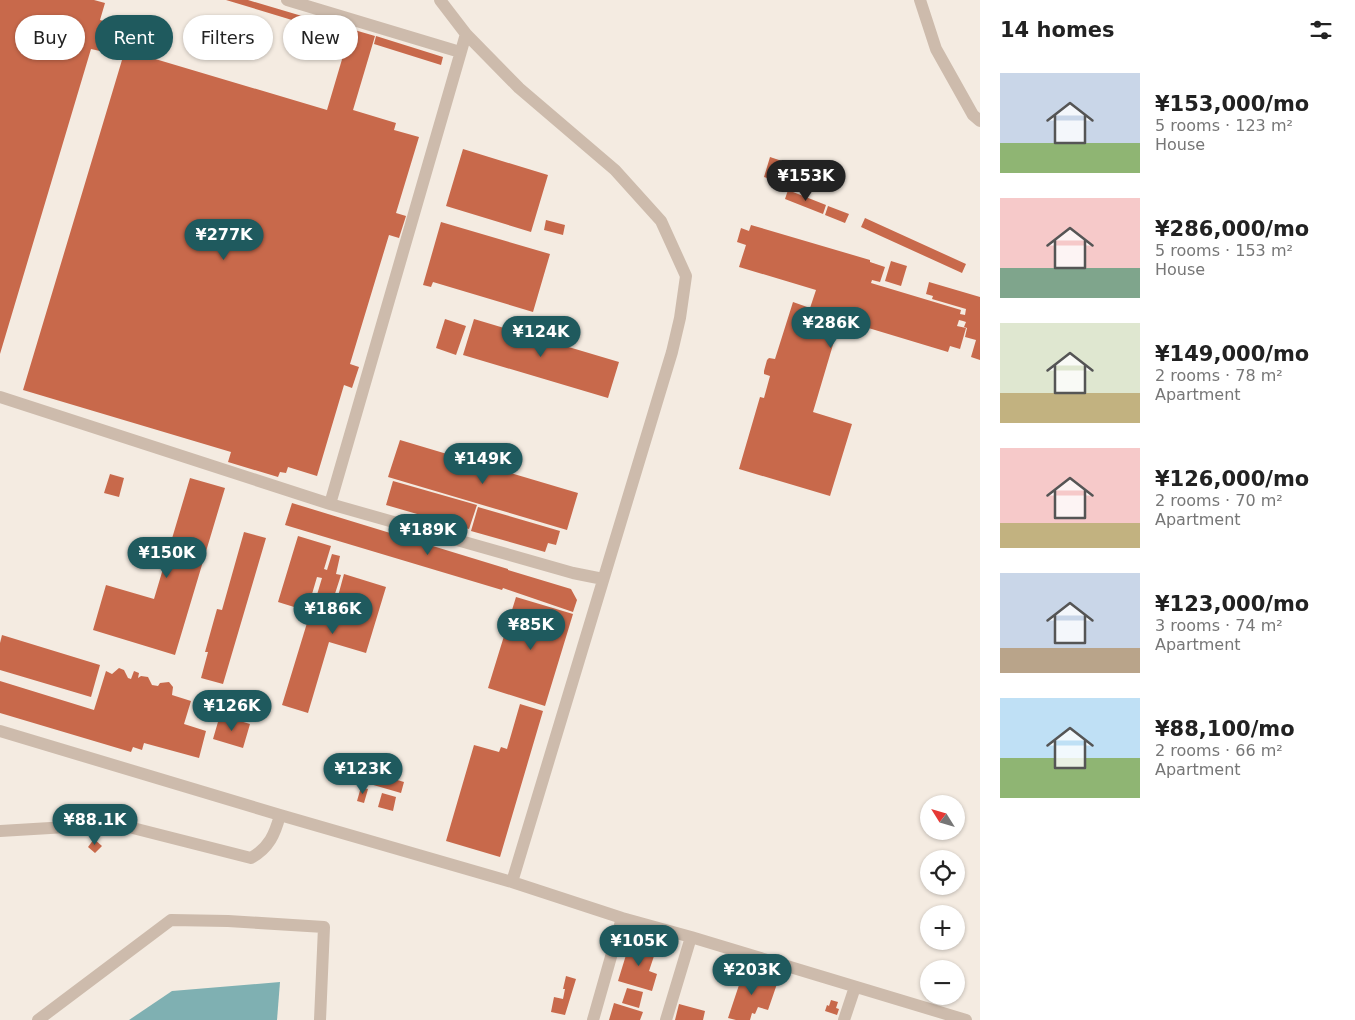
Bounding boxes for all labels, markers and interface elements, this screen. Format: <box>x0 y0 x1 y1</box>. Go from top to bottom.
chip: Buy <box>15 15 85 60</box>
chip: Rent <box>95 15 173 60</box>
chip: Filters <box>183 15 273 60</box>
chip: New <box>283 15 358 60</box>
icon: filters <box>1307 16 1335 44</box>
text: 14 homes <box>1000 18 1115 42</box>
text: ¥153,000/mo <box>1155 92 1309 116</box>
icon: home <box>1040 93 1100 153</box>
text: 5 rooms · 123 m² <box>1155 116 1293 135</box>
text: House <box>1155 135 1205 154</box>
pin: ¥153K <box>771 160 841 202</box>
text: ¥153K <box>778 166 834 185</box>
text: ¥286,000/mo <box>1155 217 1309 241</box>
pin: ¥277K <box>189 218 259 261</box>
icon: home <box>1040 218 1100 278</box>
text: ¥277K <box>196 225 252 244</box>
text: 5 rooms · 153 m² <box>1155 241 1293 260</box>
text: House <box>1155 260 1205 279</box>
pin: ¥286K <box>796 306 866 349</box>
text: ¥286K <box>803 313 859 332</box>
pin: ¥124K <box>506 316 576 358</box>
text: ¥124K <box>513 322 569 341</box>
text: ¥149,000/mo <box>1155 342 1309 366</box>
icon: home <box>1040 343 1100 403</box>
text: 2 rooms · 78 m² <box>1155 366 1283 385</box>
text: Apartment <box>1155 385 1241 404</box>
pin: ¥149K <box>448 442 518 485</box>
text: ¥149K <box>455 449 511 468</box>
text: ¥126,000/mo <box>1155 467 1309 491</box>
icon: home <box>1040 468 1100 528</box>
text: 2 rooms · 70 m² <box>1155 491 1283 510</box>
text: Apartment <box>1155 510 1241 529</box>
pin: ¥189K <box>393 514 463 556</box>
text: ¥189K <box>400 520 456 539</box>
pin: ¥150K <box>132 536 202 579</box>
text: ¥150K <box>139 543 195 562</box>
pin: ¥186K <box>298 592 368 635</box>
text: ¥123,000/mo <box>1155 592 1309 616</box>
icon: home <box>1040 593 1100 653</box>
text: ¥186K <box>305 599 361 618</box>
pin: ¥85K <box>501 608 561 651</box>
text: ¥85K <box>508 615 554 634</box>
text: 3 rooms · 74 m² <box>1155 616 1283 635</box>
text: Apartment <box>1155 635 1241 654</box>
pin: ¥126K <box>197 690 267 732</box>
text: ¥126K <box>204 696 260 715</box>
text: ¥88,100/mo <box>1155 717 1295 741</box>
icon: home <box>1040 718 1100 778</box>
text: 2 rooms · 66 m² <box>1155 741 1283 760</box>
pin: ¥123K <box>328 752 398 795</box>
text: ¥123K <box>335 759 391 778</box>
text: Apartment <box>1155 760 1241 779</box>
north arrow <box>920 795 965 840</box>
map controls <box>920 795 965 1005</box>
pin: ¥88.1K <box>54 804 136 846</box>
text: ¥88.1K <box>63 810 127 829</box>
button: locate <box>920 850 965 895</box>
button: + <box>920 905 965 950</box>
pin: ¥105K <box>604 924 674 967</box>
text: ¥105K <box>611 931 667 950</box>
pin: ¥203K <box>717 954 787 996</box>
text: ¥203K <box>724 960 780 979</box>
button: − <box>920 960 965 1005</box>

